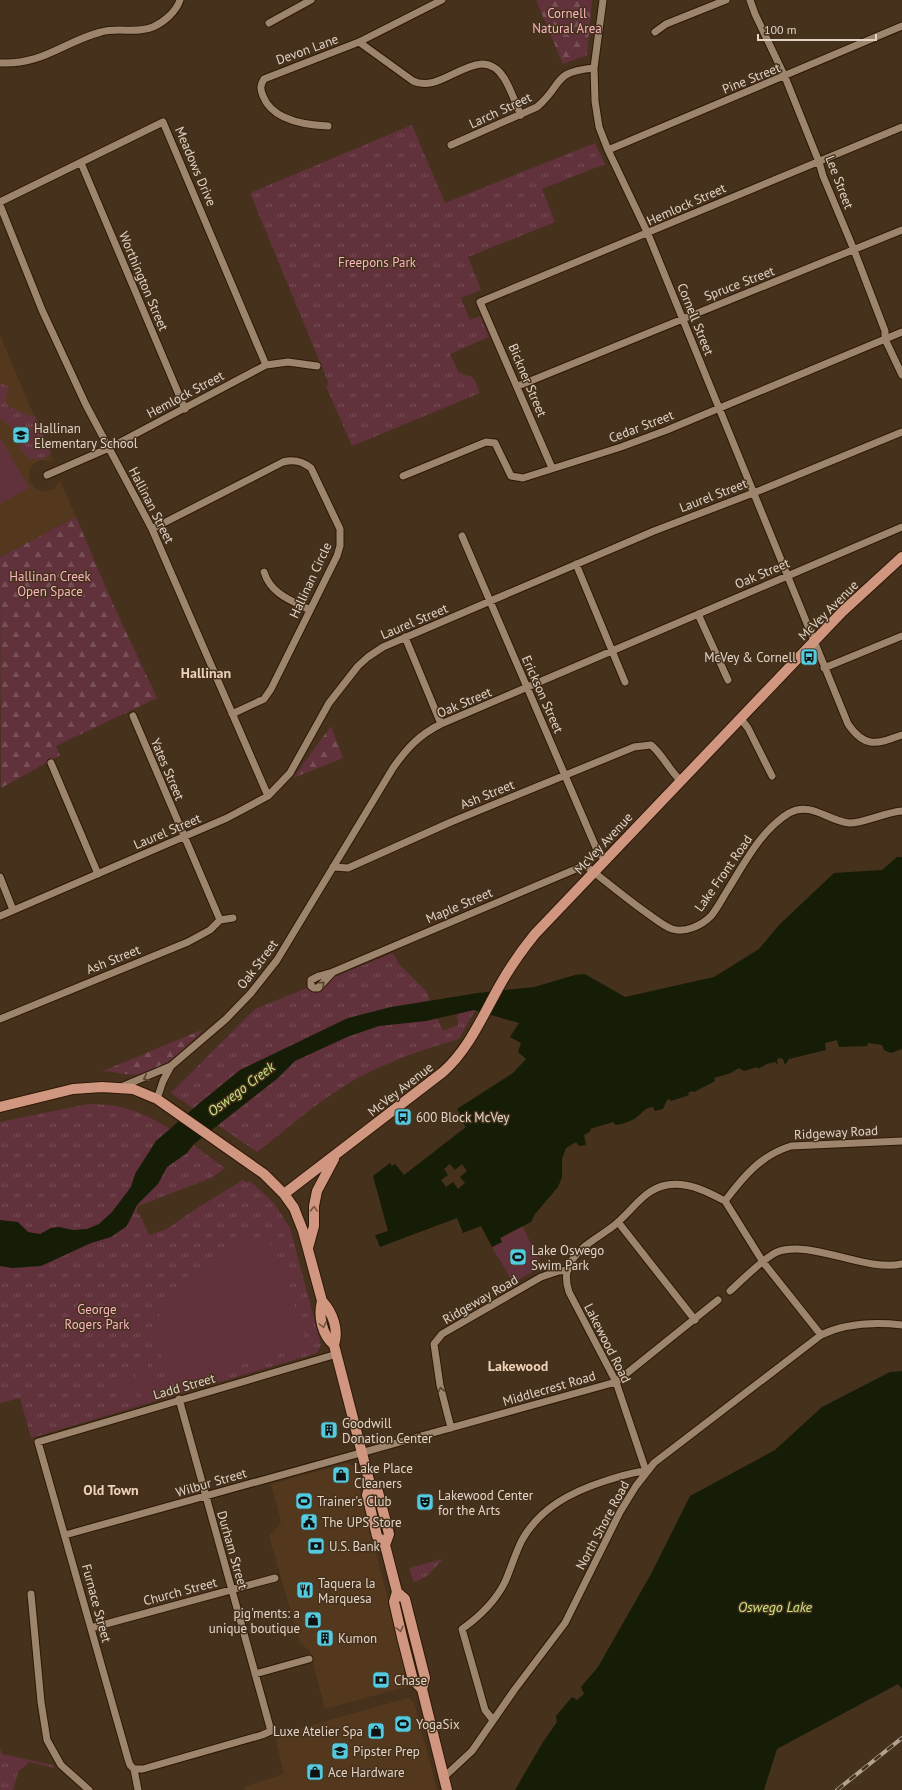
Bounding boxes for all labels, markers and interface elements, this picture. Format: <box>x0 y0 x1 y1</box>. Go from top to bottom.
park label: Cornell Natural Area <box>532 5 602 37</box>
scale bar <box>758 16 876 42</box>
text: 100 m <box>764 22 797 37</box>
street label: Devon Lane <box>274 30 341 69</box>
street label: Pine Street <box>720 59 783 98</box>
street label: Larch Street <box>466 88 535 132</box>
street label: Meadows Drive <box>171 124 220 209</box>
street label: Lee Street <box>822 153 858 212</box>
street label: Hemlock Street <box>644 179 729 230</box>
street label: Worthington Street <box>115 229 172 334</box>
park label: Freepons Park <box>338 254 417 271</box>
street label: Spruce Street <box>701 262 777 305</box>
street label: Cornell Street <box>673 281 718 358</box>
street label: Bickner Street <box>504 341 551 420</box>
street label: Hemlock Street <box>144 367 227 422</box>
street label: Cedar Street <box>606 406 677 447</box>
place label: Hallinan Elementary School <box>34 420 138 452</box>
school or university icon: Hallinan Elementary School <box>11 425 31 445</box>
street label: Hallinan Street <box>125 464 178 547</box>
street label: Laurel Street <box>677 475 750 516</box>
street label: Hallinan Circle <box>285 539 335 621</box>
street label: Oak Street <box>732 554 793 593</box>
park label: Hallinan Creek Open Space <box>9 568 91 600</box>
street label: McVey Avenue <box>795 577 862 644</box>
street label: Laurel Street <box>378 599 451 643</box>
bus stop icon: McVey & Cornell <box>799 647 819 667</box>
place label: McVey & Cornell <box>704 649 796 666</box>
street label: Erickson Street <box>518 653 567 736</box>
district label: Hallinan <box>181 664 231 682</box>
street label: Oak Street <box>434 683 495 722</box>
street label: Yates Street <box>147 736 188 803</box>
street label: Ash Street <box>458 776 517 813</box>
street label: Laurel Street <box>131 809 204 853</box>
street label: McVey Avenue <box>570 809 636 878</box>
street label: Lake Front Road <box>691 832 756 915</box>
street label: Maple Street <box>423 884 496 927</box>
street label: Oak Street <box>233 936 282 993</box>
street label: Ash Street <box>84 941 143 978</box>
one-way arrow <box>317 981 325 988</box>
water label: Oswego Creek <box>204 1057 279 1120</box>
street label: McVey Avenue <box>364 1059 436 1120</box>
one-way arrow <box>142 1073 150 1081</box>
bus stop icon: 600 Block McVey <box>393 1107 413 1127</box>
place label: 600 Block McVey <box>416 1109 509 1126</box>
street label: Ridgeway Road <box>794 1122 879 1143</box>
one-way arrow <box>310 1206 318 1212</box>
place label: Lake Oswego Swim Park <box>531 1242 604 1274</box>
sports icon: Lake Oswego Swim Park <box>508 1247 528 1267</box>
street label: Ridgeway Road <box>440 1271 521 1328</box>
park label: George Rogers Park <box>65 1301 130 1333</box>
street label: Lakewood Road <box>580 1301 635 1386</box>
one-way arrow <box>318 1321 327 1328</box>
district label: Lakewood <box>488 1357 548 1375</box>
street label: Middlecrest Road <box>501 1367 598 1410</box>
street label: Ladd Street <box>151 1369 218 1403</box>
one-way arrow <box>438 1387 446 1393</box>
place label: Goodwill Donation Center <box>342 1415 433 1447</box>
building icon: Goodwill Donation Center <box>319 1420 339 1440</box>
place label: Lake Place Cleaners <box>354 1460 413 1492</box>
street label: Wilbur Street <box>174 1464 249 1501</box>
shop icon: Lake Place Cleaners <box>331 1465 351 1485</box>
street label: North Shore Road <box>572 1478 633 1573</box>
district label: Old Town <box>83 1481 139 1499</box>
place label: Lakewood Center for the Arts <box>438 1487 534 1519</box>
sports icon: Trainer's Club <box>294 1491 314 1511</box>
theatre icon: Lakewood Center for the Arts <box>415 1492 435 1512</box>
place label: Trainer's Club <box>317 1493 392 1510</box>
street label: Durham Street <box>213 1509 252 1592</box>
public building icon: The UPS Store <box>299 1512 319 1532</box>
place label: The UPS Store <box>322 1514 402 1531</box>
bank icon: U.S. Bank <box>306 1536 326 1556</box>
place label: U.S. Bank <box>329 1538 381 1555</box>
street label: Furnace Street <box>78 1562 115 1645</box>
street label: Church Street <box>141 1573 219 1609</box>
place label: Taquera la Marquesa <box>318 1575 375 1607</box>
restaurant icon: Taquera la Marquesa <box>295 1580 315 1600</box>
water label: Oswego Lake <box>738 1598 813 1616</box>
place label: pig'ments: a unique boutique <box>209 1605 300 1637</box>
shop icon: pig'ments: a unique boutique <box>303 1610 323 1630</box>
one-way arrow <box>396 1626 404 1632</box>
building icon: Kumon <box>315 1628 335 1648</box>
place label: Kumon <box>338 1630 377 1647</box>
bank icon: Chase <box>371 1670 391 1690</box>
place label: Chase <box>394 1672 427 1689</box>
sports icon: YogaSix <box>393 1714 413 1734</box>
place label: YogaSix <box>416 1716 460 1733</box>
shop icon: Luxe Atelier Spa <box>366 1721 386 1741</box>
place label: Luxe Atelier Spa <box>273 1723 363 1740</box>
school or university icon: Pipster Prep <box>330 1741 350 1761</box>
place label: Pipster Prep <box>353 1743 420 1760</box>
shop icon: Ace Hardware <box>305 1762 325 1782</box>
place label: Ace Hardware <box>328 1764 405 1781</box>

